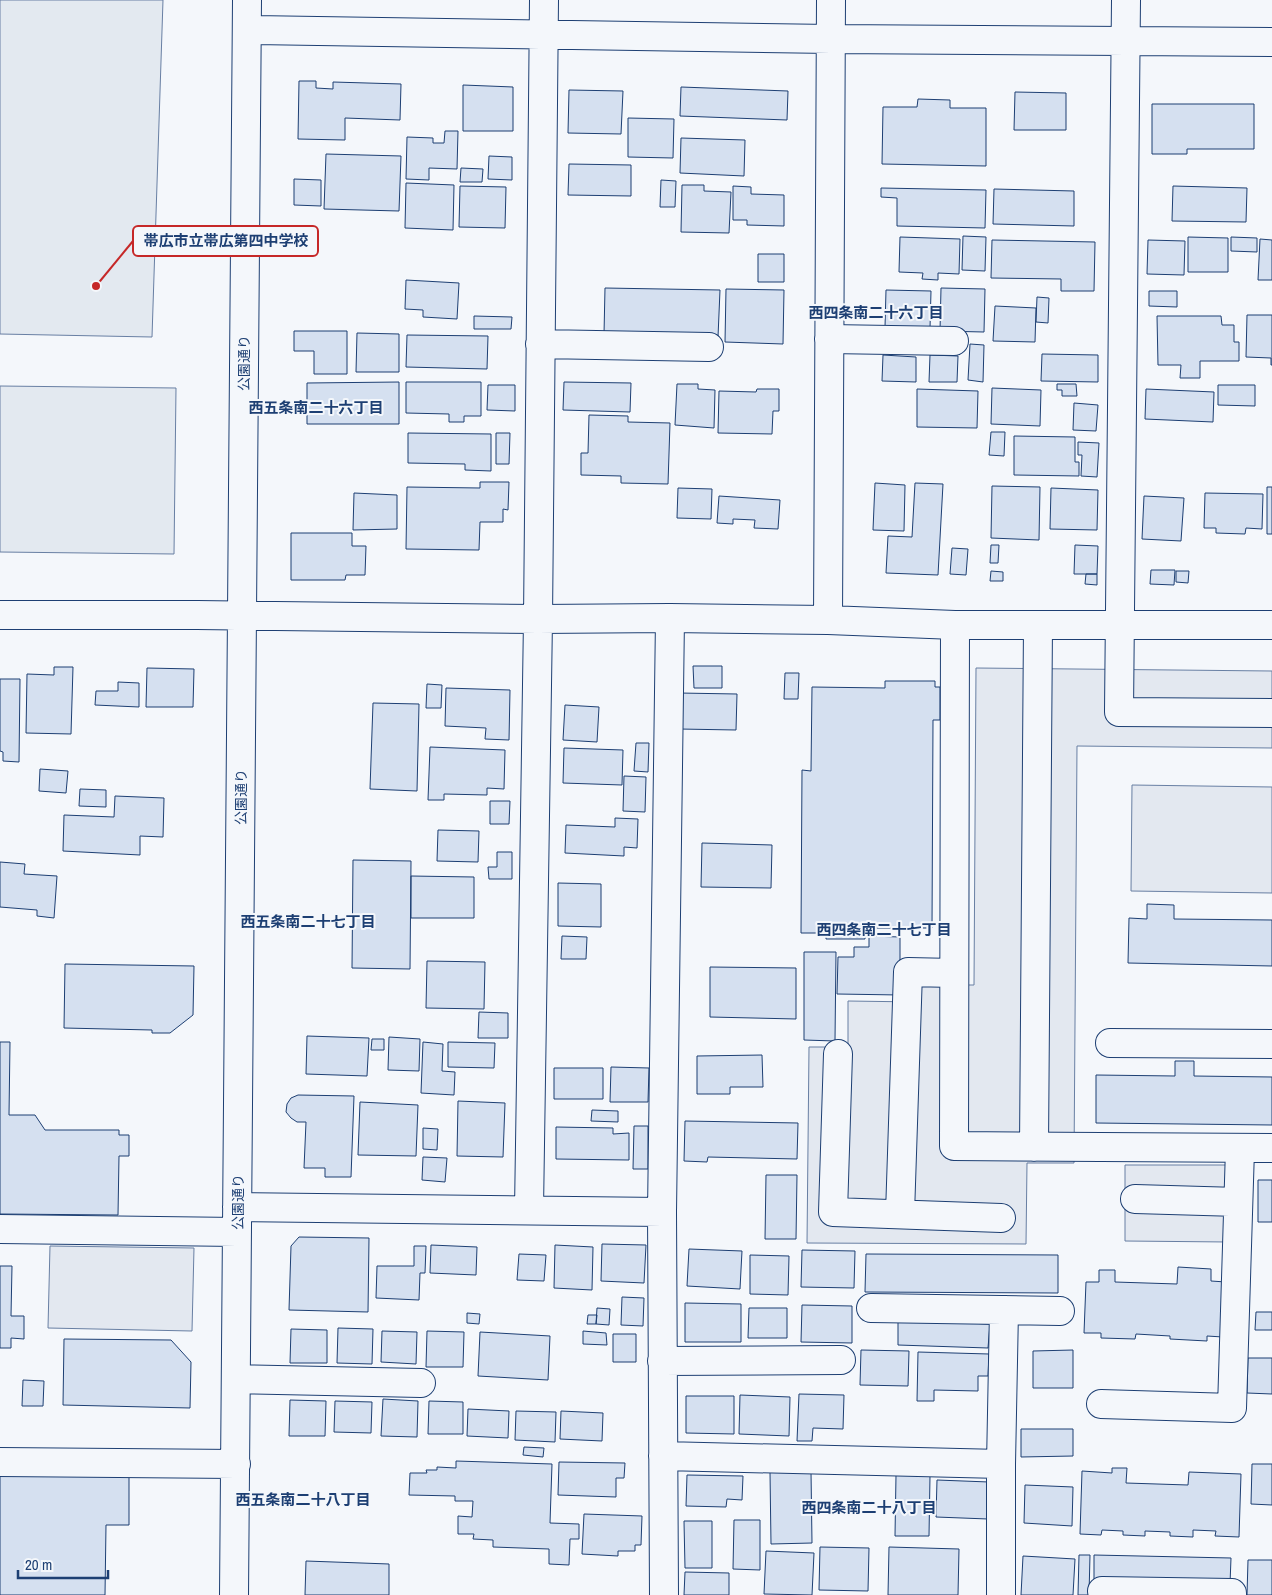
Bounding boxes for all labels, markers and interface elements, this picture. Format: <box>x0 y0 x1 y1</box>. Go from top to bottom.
callout: 帯広市立帯広第四中学校 <box>133 226 318 256</box>
text: 帯広市立帯広第四中学校 <box>143 230 309 251</box>
district label: 西四条南二十六丁目 <box>808 302 944 323</box>
street label: 公園通り <box>235 335 253 391</box>
district label: 西五条南二十六丁目 <box>248 397 384 418</box>
street label: 公園通り <box>232 769 250 825</box>
district label: 西五条南二十七丁目 <box>240 911 376 932</box>
district label: 西四条南二十七丁目 <box>816 919 952 940</box>
street label: 公園通り <box>229 1174 247 1230</box>
district label: 西五条南二十八丁目 <box>235 1489 371 1510</box>
district label: 西四条南二十八丁目 <box>801 1497 937 1518</box>
scale bar <box>18 1548 108 1580</box>
text: 20 m <box>25 1554 52 1575</box>

